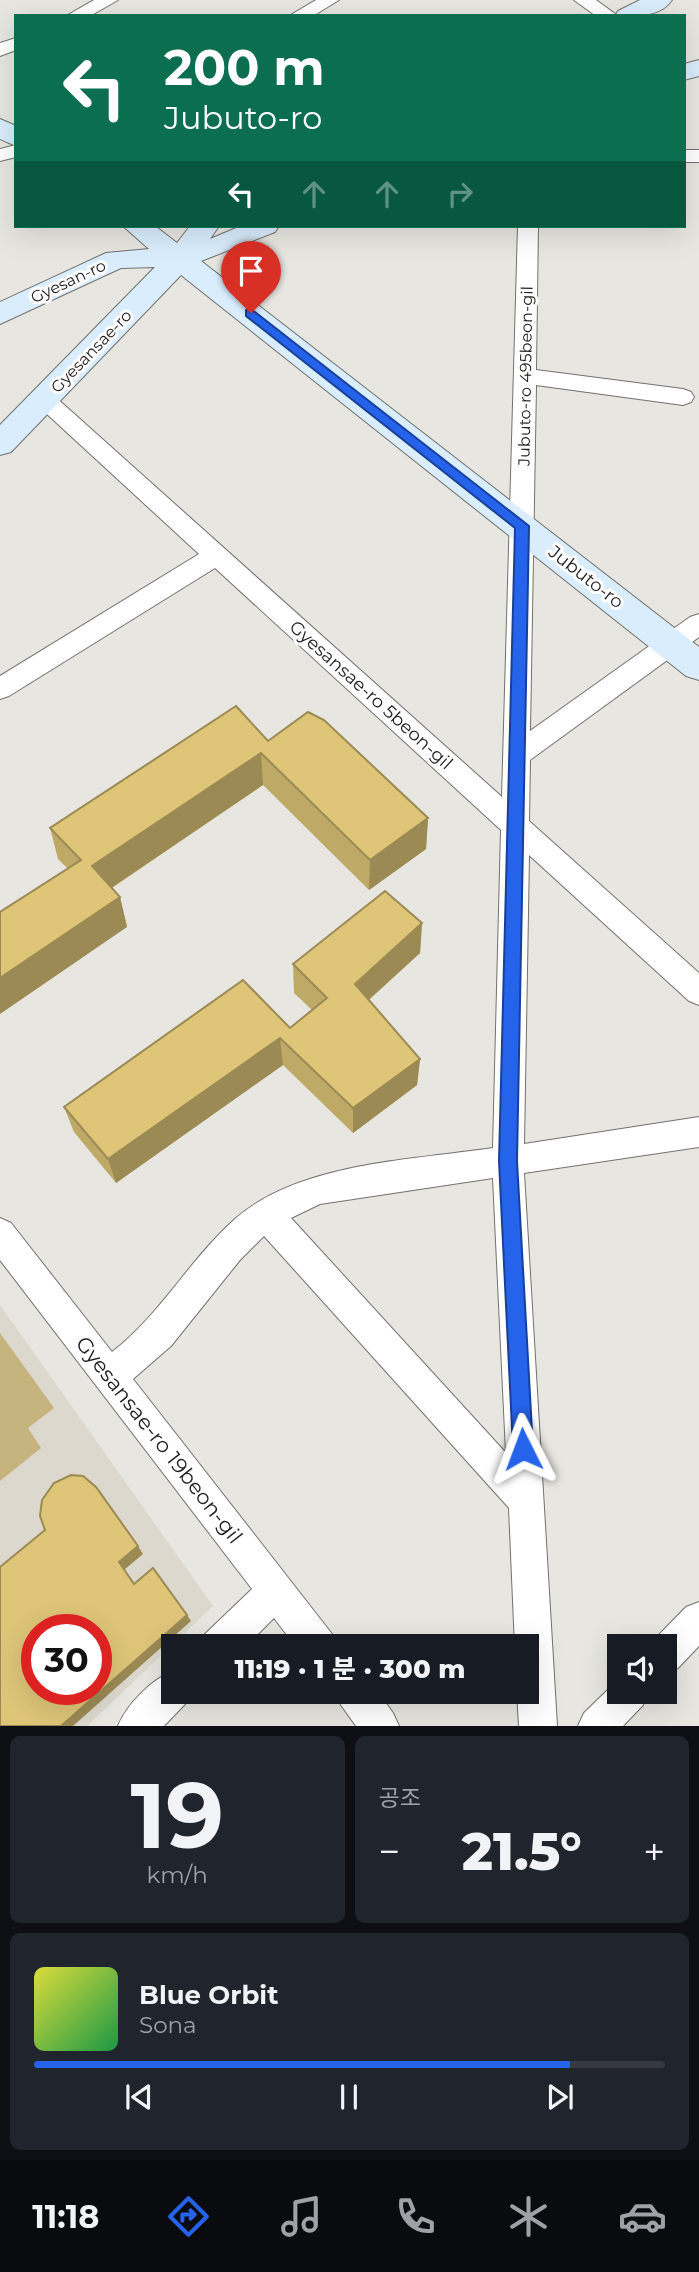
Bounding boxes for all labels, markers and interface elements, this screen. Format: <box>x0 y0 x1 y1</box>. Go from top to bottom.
text: 200 m <box>164 38 325 97</box>
icon: left <box>49 42 140 133</box>
text: Jubuto-ro <box>164 98 322 137</box>
icon: left <box>222 175 260 213</box>
icon: ahead <box>295 175 333 213</box>
icon: ahead <box>368 175 406 213</box>
icon: right <box>441 175 479 213</box>
pin <box>221 241 281 313</box>
icon: arrive <box>232 252 270 290</box>
street label: Gyesan-ro <box>28 256 109 307</box>
street label: Jubuto-ro 495beon-gil <box>514 286 537 467</box>
street label: Gyesansae-ro <box>47 306 136 397</box>
street label: Jubuto-ro <box>543 540 628 613</box>
street label: Gyesansae-ro 5beon-gil <box>285 616 457 774</box>
street label: Gyesansae-ro 19beon-gil <box>71 1331 248 1548</box>
position arrow <box>486 1412 560 1486</box>
speed limit sign: 30 <box>21 1614 112 1705</box>
map controls <box>607 1634 677 1704</box>
button: sound <box>607 1634 677 1704</box>
text: 11:19 · 1 분 · 300 m <box>235 1653 465 1685</box>
text: 19 <box>130 1760 224 1871</box>
text: 공조 <box>379 1784 421 1812</box>
text: 21.5° <box>462 1820 582 1883</box>
text: − <box>379 1828 400 1875</box>
text: + <box>643 1828 665 1875</box>
text: km/h <box>147 1861 208 1889</box>
text: Blue Orbit <box>139 1979 278 2011</box>
text: Sona <box>139 2011 197 2039</box>
icon: previous <box>120 2078 158 2116</box>
icon: pause <box>330 2078 368 2116</box>
icon: next <box>541 2078 579 2116</box>
icon: directions <box>164 2192 213 2241</box>
icon: music <box>277 2192 326 2241</box>
icon: phone <box>391 2192 440 2241</box>
icon: climate <box>504 2192 553 2241</box>
icon: car <box>618 2192 667 2241</box>
text: 11:18 <box>32 2197 99 2236</box>

